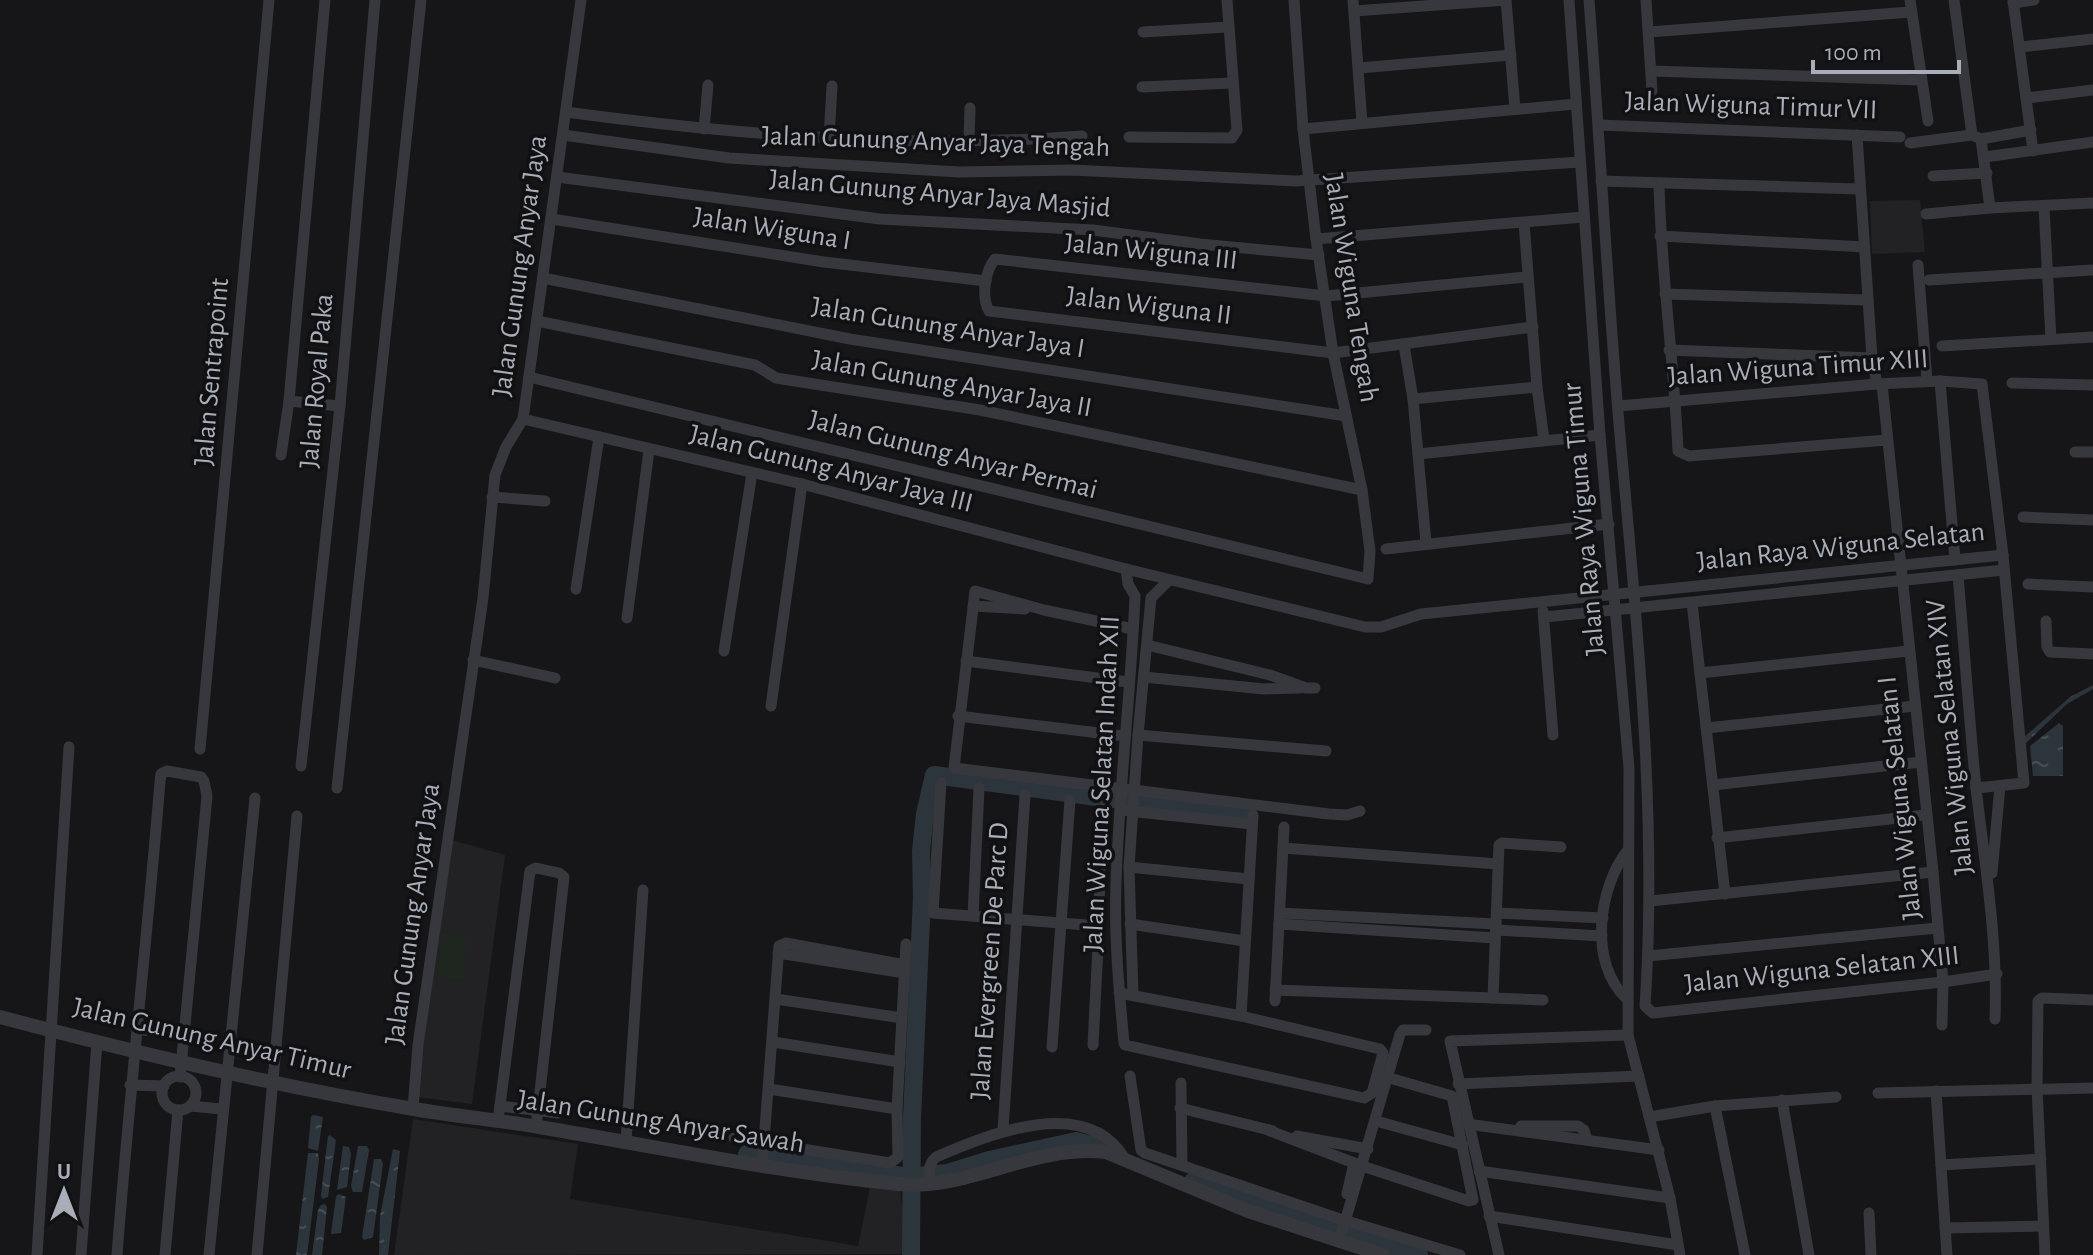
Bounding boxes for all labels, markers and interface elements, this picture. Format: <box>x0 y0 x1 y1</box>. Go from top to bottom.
scale bar <box>1813 24 1959 74</box>
text: 100 m <box>1825 41 1882 65</box>
street label: Jalan Wiguna Timur VII <box>1624 88 1878 124</box>
street label: Jalan Gunung Anyar Jaya Tengah <box>761 122 1111 162</box>
street label: Jalan Gunung Anyar Jaya <box>488 133 552 399</box>
street label: Jalan Gunung Anyar Jaya Masjid <box>768 165 1112 223</box>
street label: Jalan Wiguna Tengah <box>1319 172 1383 404</box>
street label: Jalan Wiguna I <box>691 203 853 255</box>
street label: Jalan Wiguna III <box>1063 229 1239 275</box>
street label: Jalan Sentrapoint <box>190 277 234 467</box>
street label: Jalan Wiguna II <box>1065 282 1233 330</box>
street label: Jalan Royal Paka <box>295 292 339 470</box>
street label: Jalan Gunung Anyar Jaya I <box>810 293 1086 363</box>
street label: Jalan Wiguna Timur XIII <box>1667 345 1929 391</box>
street label: Jalan Gunung Anyar Jaya II <box>810 346 1094 422</box>
street label: Jalan Raya Wiguna Timur <box>1558 381 1610 657</box>
street label: Jalan Gunung Anyar Permai <box>806 406 1100 504</box>
street label: Jalan Gunung Anyar Jaya III <box>686 420 976 518</box>
street label: Jalan Raya Wiguna Selatan <box>1696 518 1986 576</box>
street label: Jalan Wiguna Selatan XIV <box>1922 598 1978 876</box>
street label: Jalan Wiguna Selatan Indah XII <box>1079 615 1125 953</box>
street label: Jalan Wiguna Selatan I <box>1873 675 1927 921</box>
street label: Jalan Gunung Anyar Jaya <box>381 781 445 1047</box>
street label: Jalan Evergreen De Parc D <box>966 821 1014 1101</box>
street label: Jalan Wiguna Selatan XIII <box>1683 942 1961 998</box>
street label: Jalan Gunung Anyar Timur <box>70 993 354 1085</box>
street label: Jalan Gunung Anyar Sawah <box>516 1085 806 1159</box>
north arrow <box>24 1151 104 1231</box>
text: U <box>57 1161 71 1183</box>

